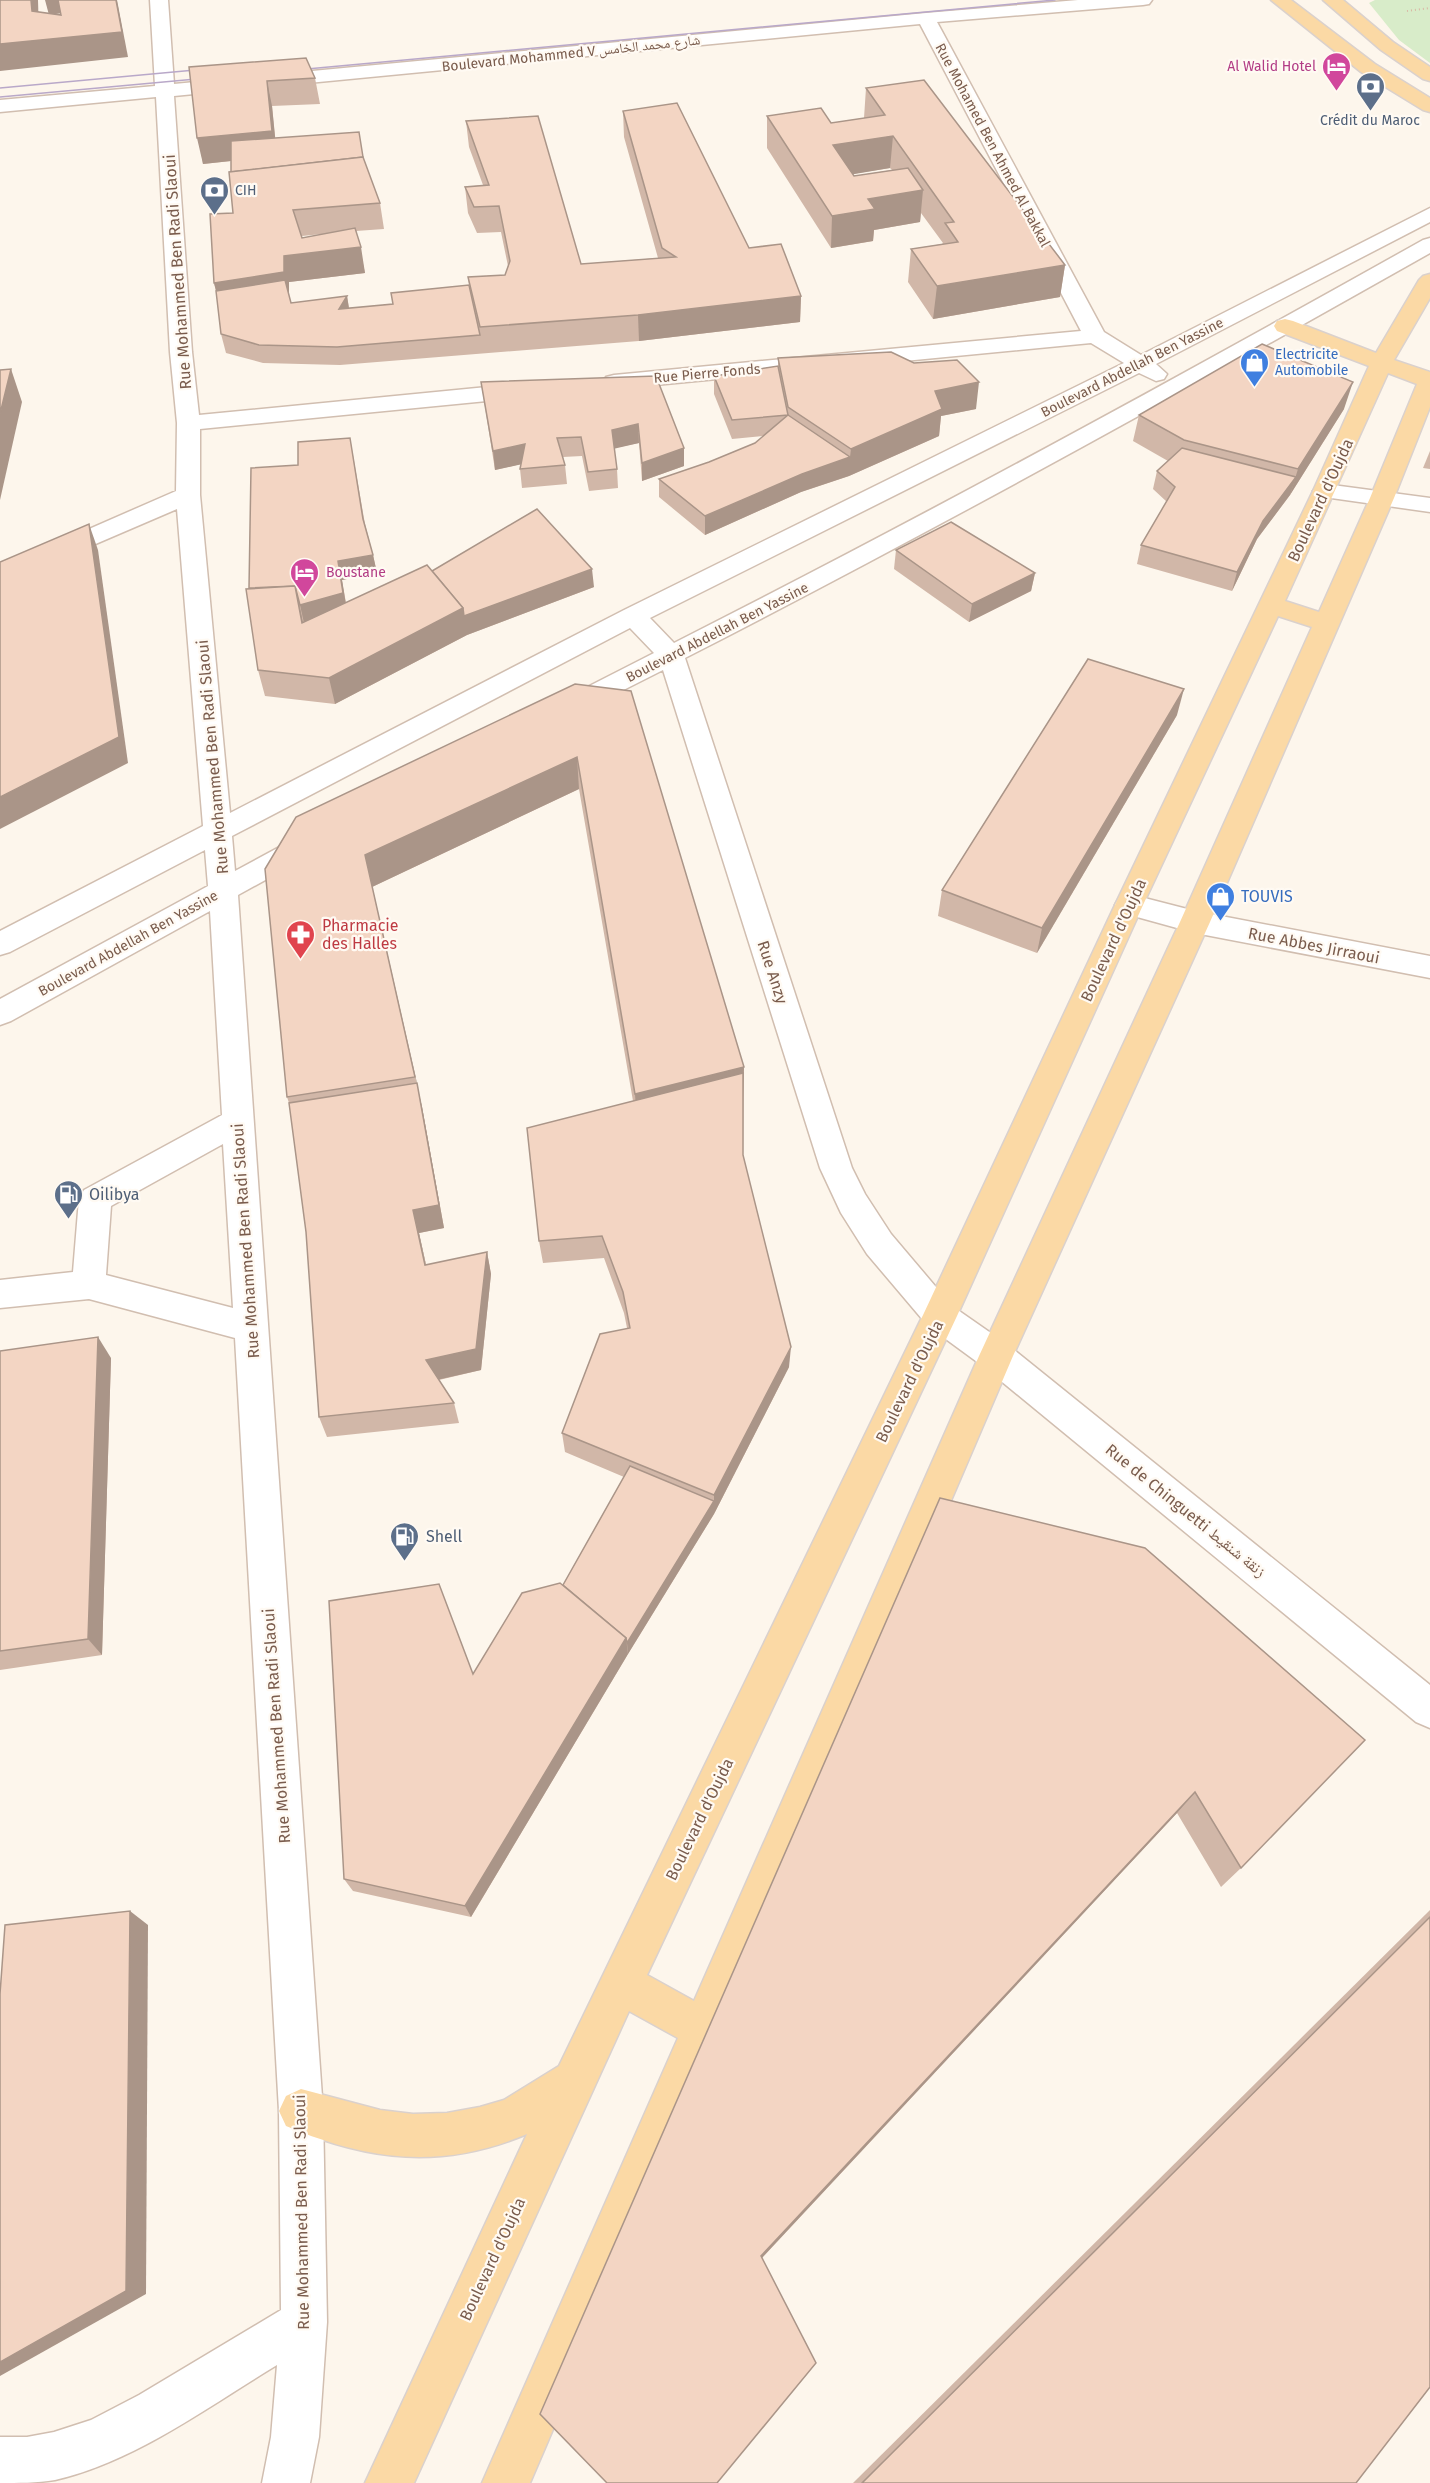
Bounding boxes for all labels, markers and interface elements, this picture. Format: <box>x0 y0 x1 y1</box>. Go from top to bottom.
street label: Boulevard Mohammed V شارع محمد الخامس <box>441 31 701 77</box>
street label: Rue Mohamed Ben Ahmed Al Bakkal <box>931 40 1054 250</box>
hotel icon: Al Walid Hotel <box>1321 50 1353 92</box>
place label: Al Walid Hotel <box>1227 58 1316 75</box>
bank icon: Crédit du Maroc <box>1354 70 1386 112</box>
place label: Crédit du Maroc <box>1320 112 1420 129</box>
street label: Rue Mohammed Ben Radi Slaoui <box>160 154 195 390</box>
bank icon: CIH <box>198 174 230 216</box>
place label: CIH <box>235 182 257 199</box>
street label: Boulevard Abdellah Ben Yassine <box>1038 314 1226 421</box>
shop icon: Electricite Automobile <box>1238 346 1270 388</box>
place label: Electricite Automobile <box>1275 346 1348 379</box>
street label: Rue Pierre Fonds <box>653 360 762 387</box>
street label: Boulevard d'Oujda <box>1284 436 1357 565</box>
hotel icon: Boustane <box>289 556 321 598</box>
place label: Boustane <box>326 564 386 581</box>
street label: Boulevard Abdellah Ben Yassine <box>623 579 811 686</box>
street label: Rue Mohammed Ben Radi Slaoui <box>193 639 232 875</box>
street label: Boulevard d'Oujda <box>1077 876 1150 1005</box>
shop icon: TOUVIS <box>1204 880 1236 922</box>
street label: Boulevard Abdellah Ben Yassine <box>36 887 221 1000</box>
place label: TOUVIS <box>1241 887 1293 906</box>
place label: Pharmacie des Halles <box>322 916 399 953</box>
pharmacy icon: Pharmacie des Halles <box>285 918 317 960</box>
street label: Rue Abbes Jirraoui <box>1247 923 1381 968</box>
street label: Rue Anzy <box>753 938 792 1006</box>
street label: Rue Mohammed Ben Radi Slaoui <box>228 1123 263 1359</box>
fuel station icon: Oilibya <box>52 1178 84 1220</box>
place label: Oilibya <box>89 1185 140 1204</box>
street label: Boulevard d'Oujda <box>872 1317 947 1445</box>
street label: Rue de Chinguetti زنقة شنقيط <box>1102 1440 1270 1581</box>
fuel station icon: Shell <box>389 1520 421 1562</box>
place label: Shell <box>426 1527 463 1546</box>
street label: Rue Mohammed Ben Radi Slaoui <box>259 1608 294 1844</box>
street label: Boulevard d'Oujda <box>662 1755 737 1883</box>
street label: Rue Mohammed Ben Radi Slaoui <box>290 2094 313 2330</box>
street label: Boulevard d'Oujda <box>456 2195 529 2324</box>

